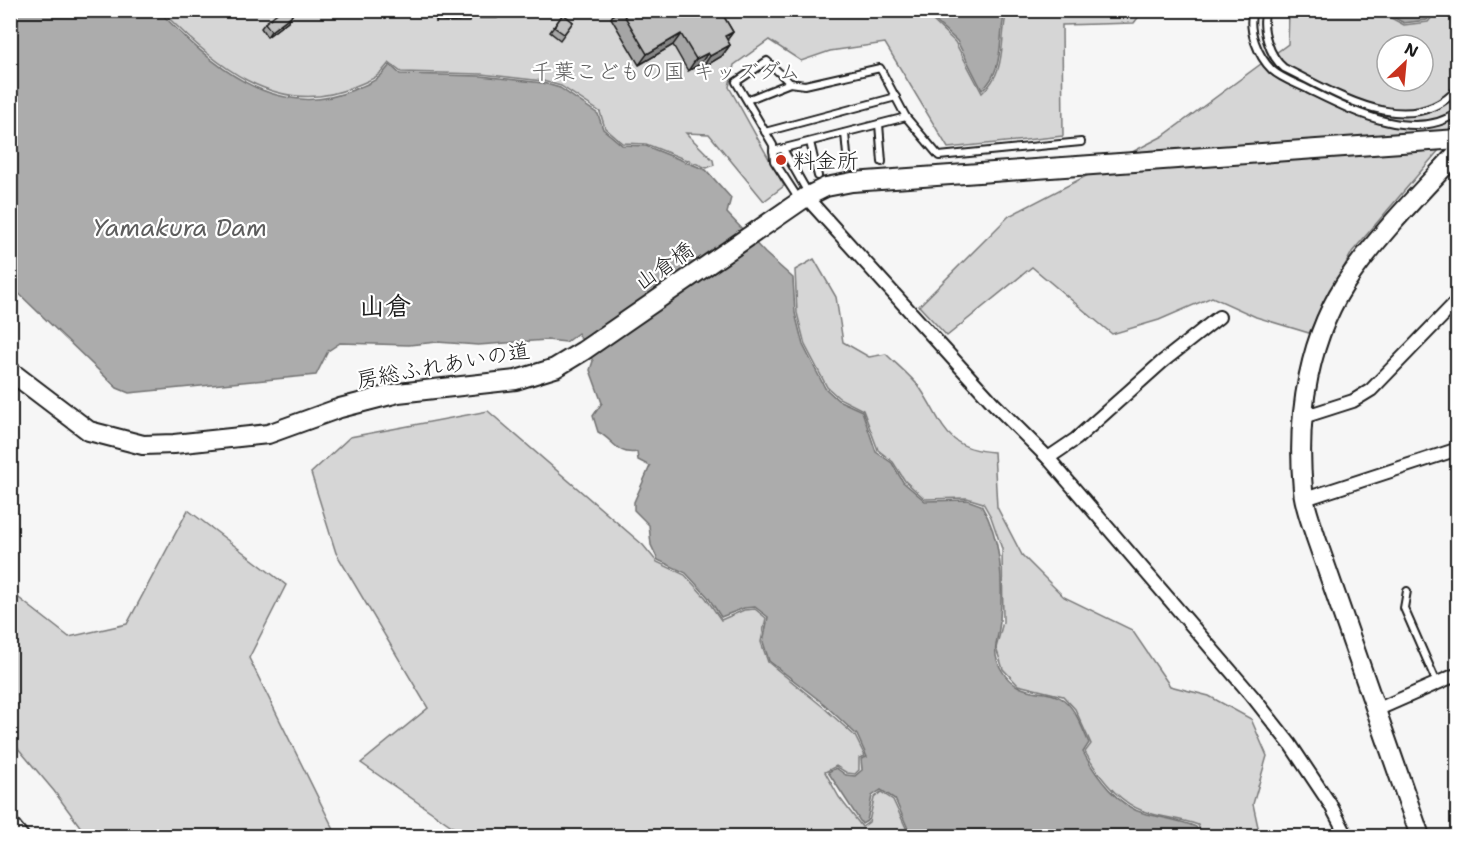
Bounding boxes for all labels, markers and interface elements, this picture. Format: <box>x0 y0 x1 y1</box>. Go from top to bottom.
north arrow <box>1375 33 1435 93</box>
text: N <box>1401 38 1422 62</box>
park label: 千葉こどもの国 キッズダム <box>531 57 801 86</box>
place label: 料金所 <box>793 146 859 175</box>
marker: 料金所 <box>774 153 788 167</box>
water label: Yamakura Dam <box>93 212 267 244</box>
street label: 山倉橋 <box>629 235 699 297</box>
district label: 山倉 <box>359 288 411 323</box>
street label: 房総ふれあいの道 <box>354 335 532 395</box>

